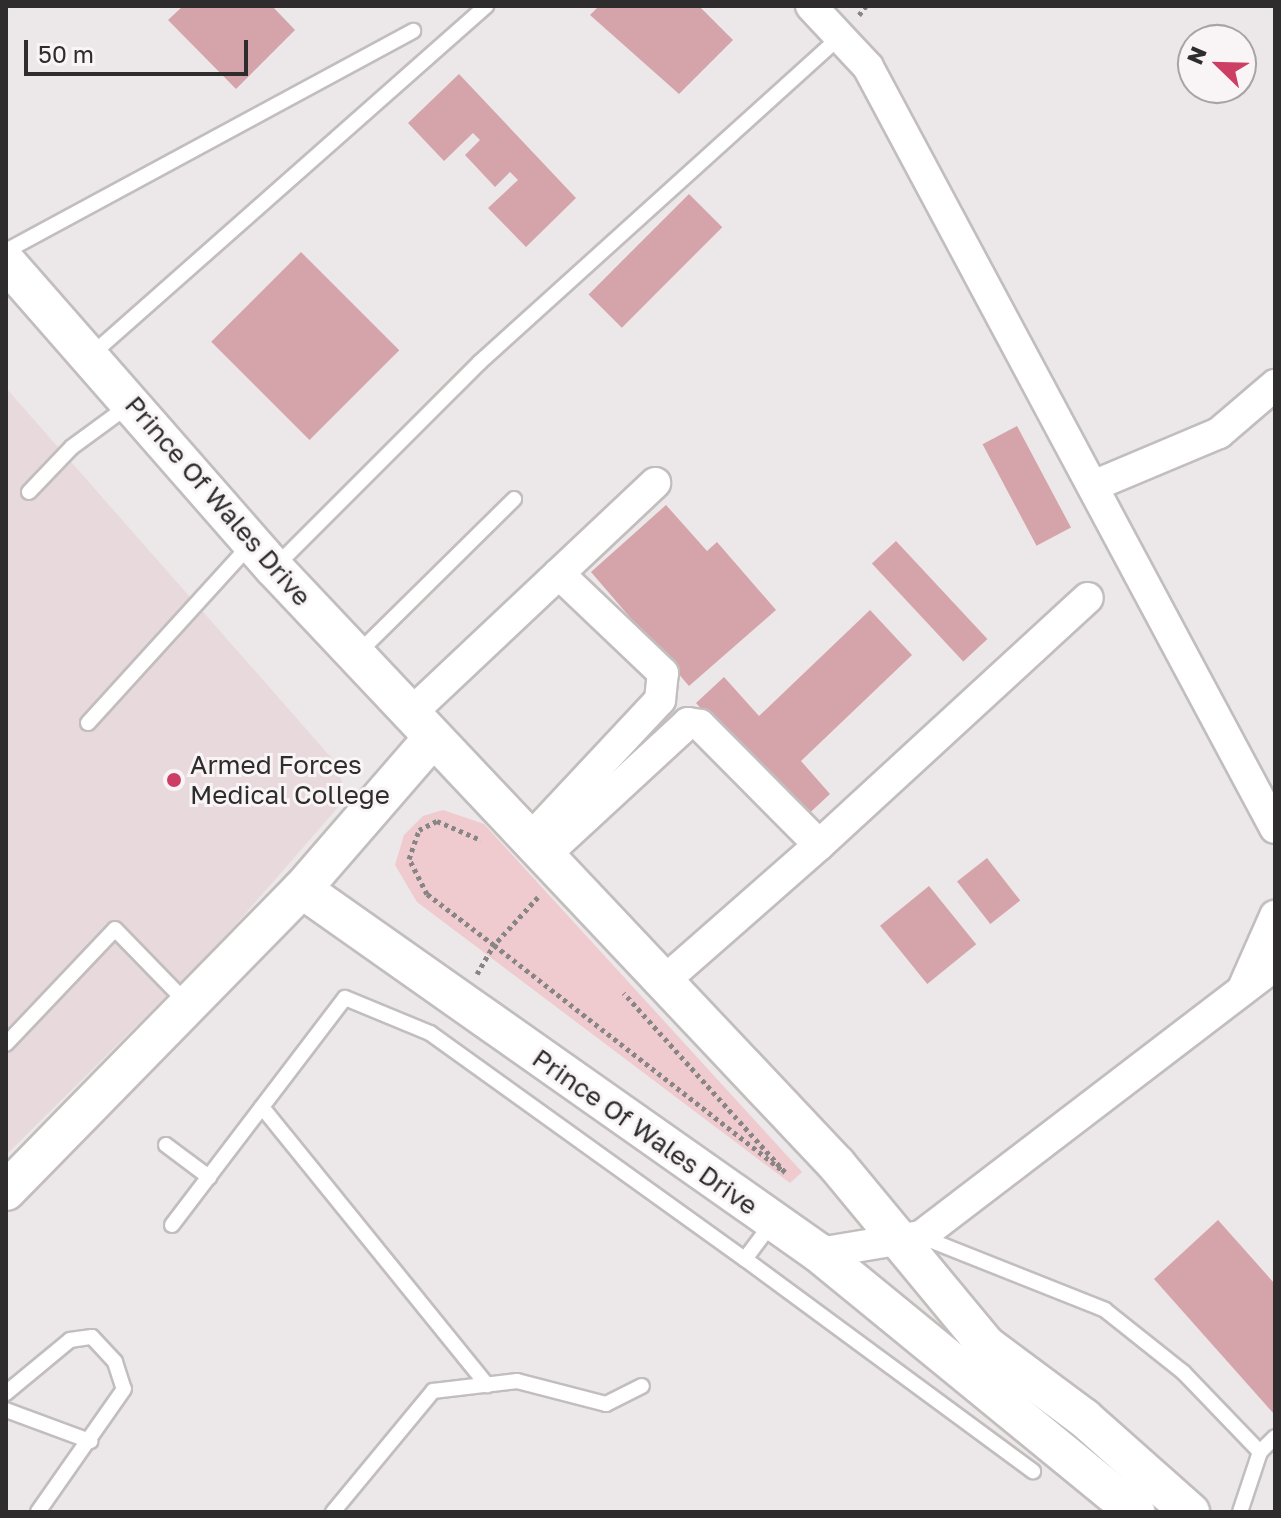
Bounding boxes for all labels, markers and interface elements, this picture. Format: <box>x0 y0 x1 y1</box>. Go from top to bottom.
scale bar <box>28 24 252 74</box>
north arrow <box>1177 24 1257 104</box>
text: 50 m <box>38 39 94 68</box>
text: N <box>1181 42 1212 68</box>
street label: Prince Of Wales Drive <box>118 390 318 612</box>
place label: Armed Forces Medical College <box>190 749 390 810</box>
marker: Armed Forces Medical College <box>165 771 183 789</box>
street label: Prince Of Wales Drive <box>526 1042 764 1222</box>

